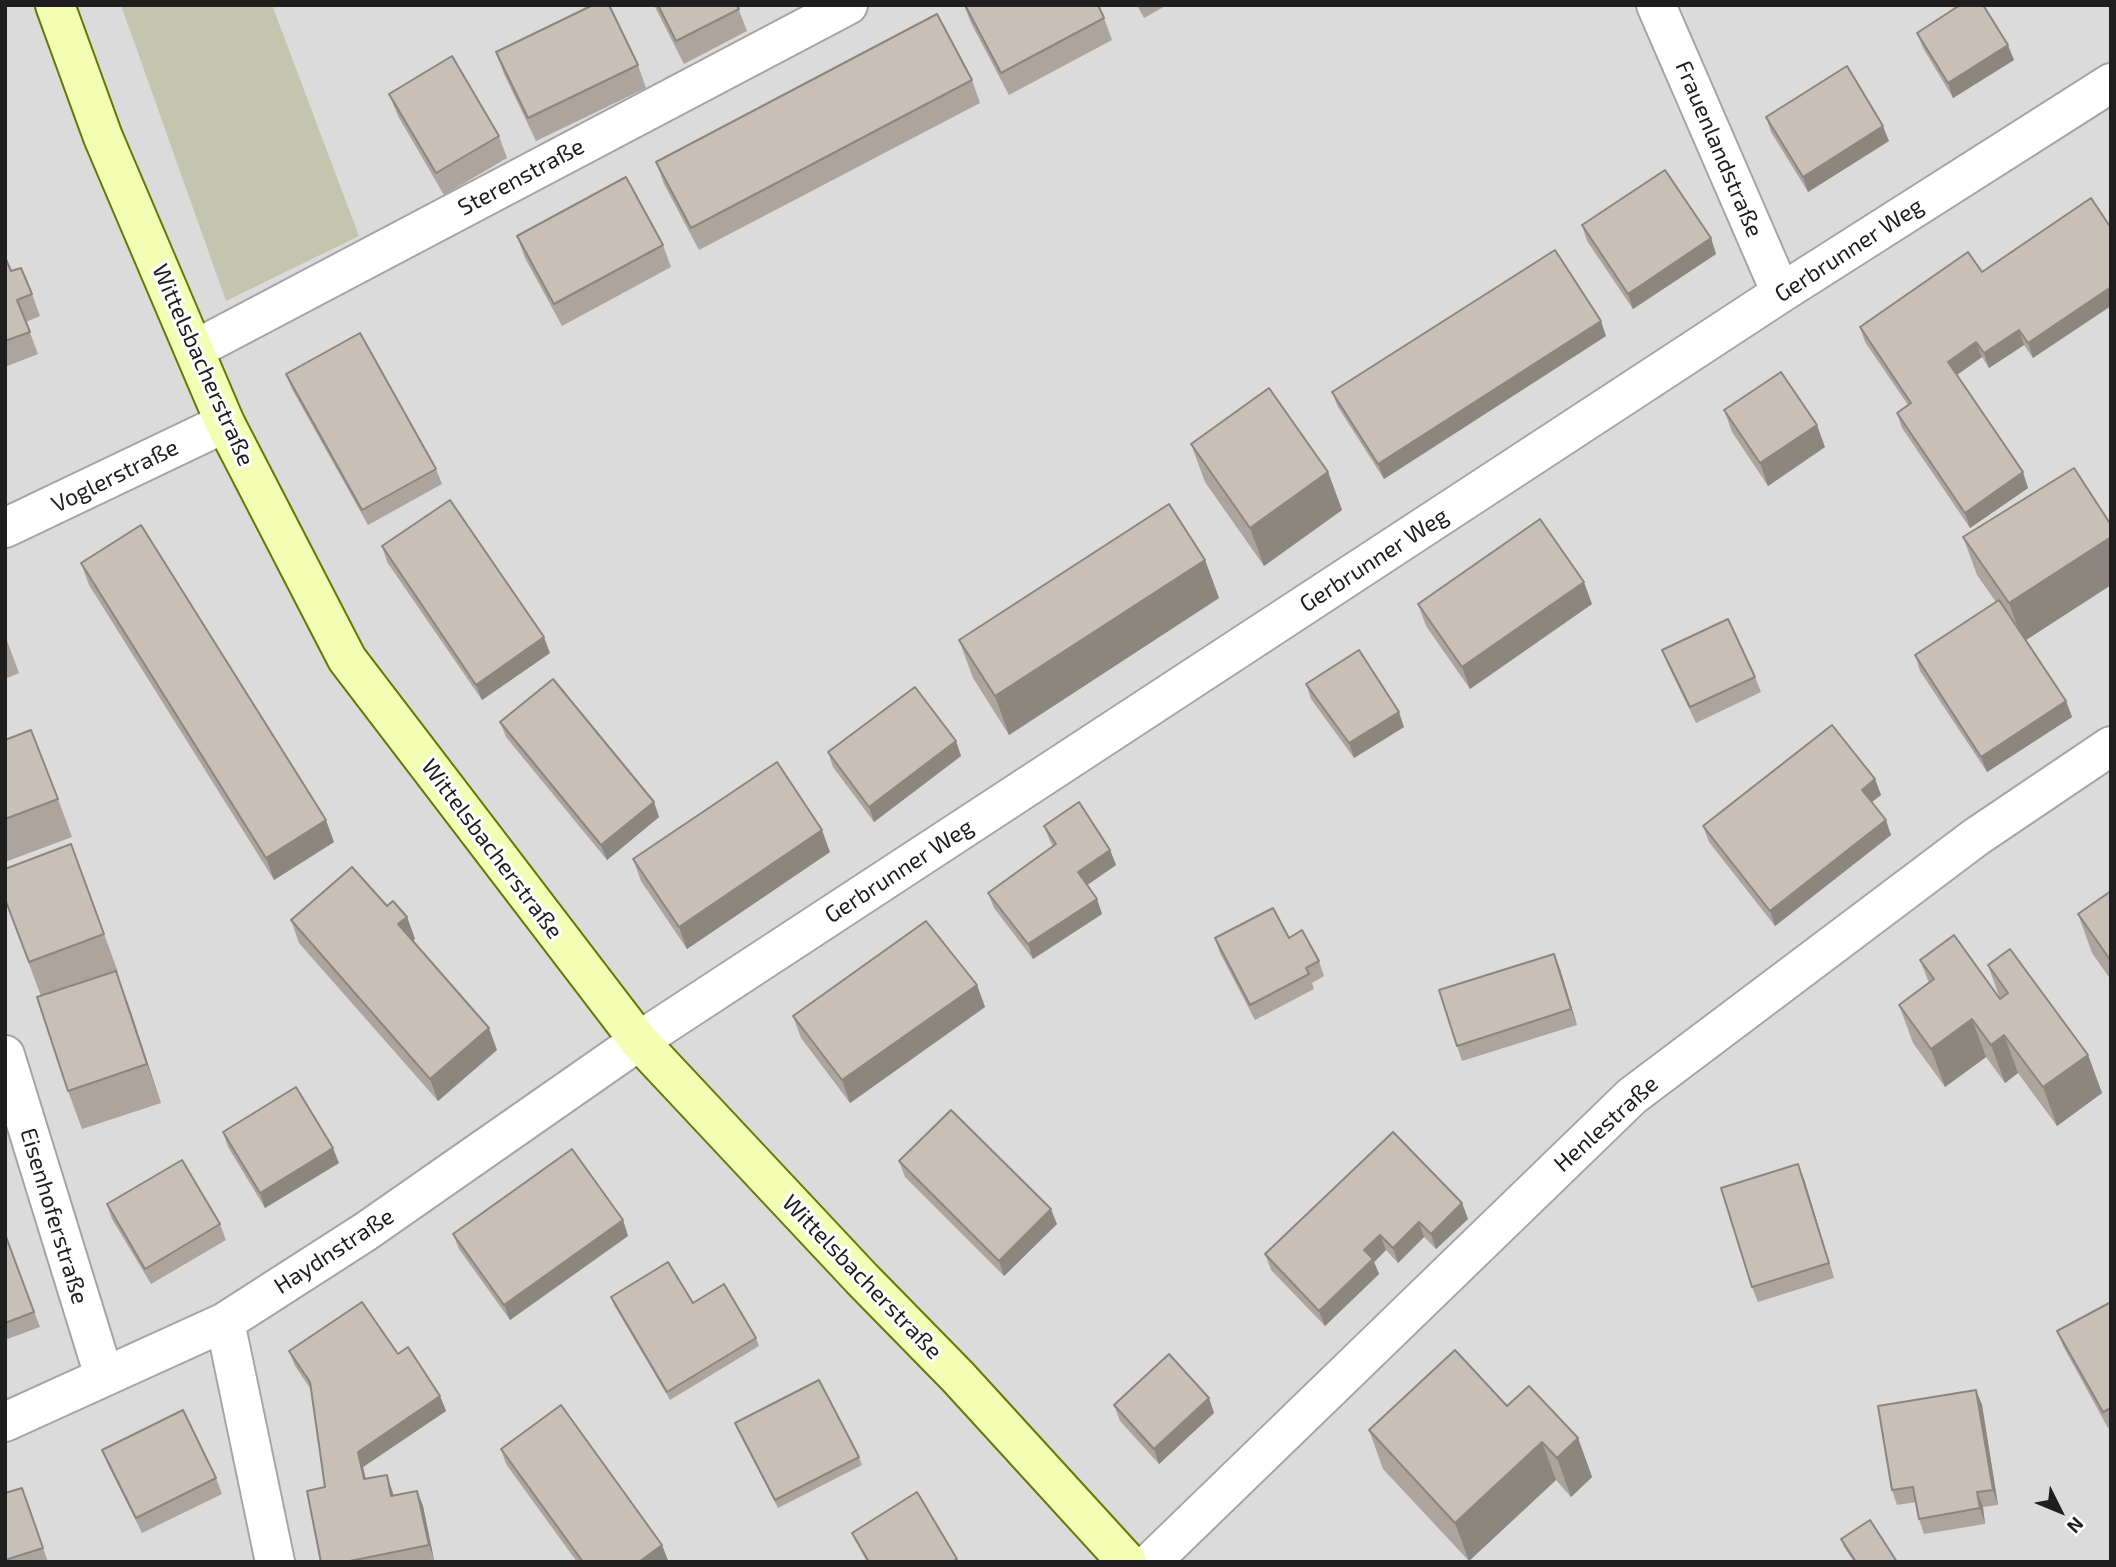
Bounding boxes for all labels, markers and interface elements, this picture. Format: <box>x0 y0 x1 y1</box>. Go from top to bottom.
street label: Frauenlandstraße <box>1669 57 1769 241</box>
street label: Sterenstraße <box>453 132 589 222</box>
street label: Gerbrunner Weg <box>1770 192 1928 308</box>
street label: Wittelsbacherstraße <box>146 260 260 470</box>
street label: Voglerstraße <box>47 433 183 519</box>
street label: Gerbrunner Weg <box>1295 502 1453 618</box>
street label: Wittelsbacherstraße <box>415 754 569 944</box>
street label: Gerbrunner Weg <box>820 813 978 929</box>
street label: Henlestraße <box>1548 1070 1664 1178</box>
street label: Eisenhoferstraße <box>14 1125 94 1307</box>
street label: Wittelsbacherstraße <box>776 1189 948 1365</box>
street label: Haydnstraße <box>269 1202 399 1300</box>
north arrow <box>2025 1476 2095 1546</box>
text: N <box>2063 1513 2089 1539</box>

